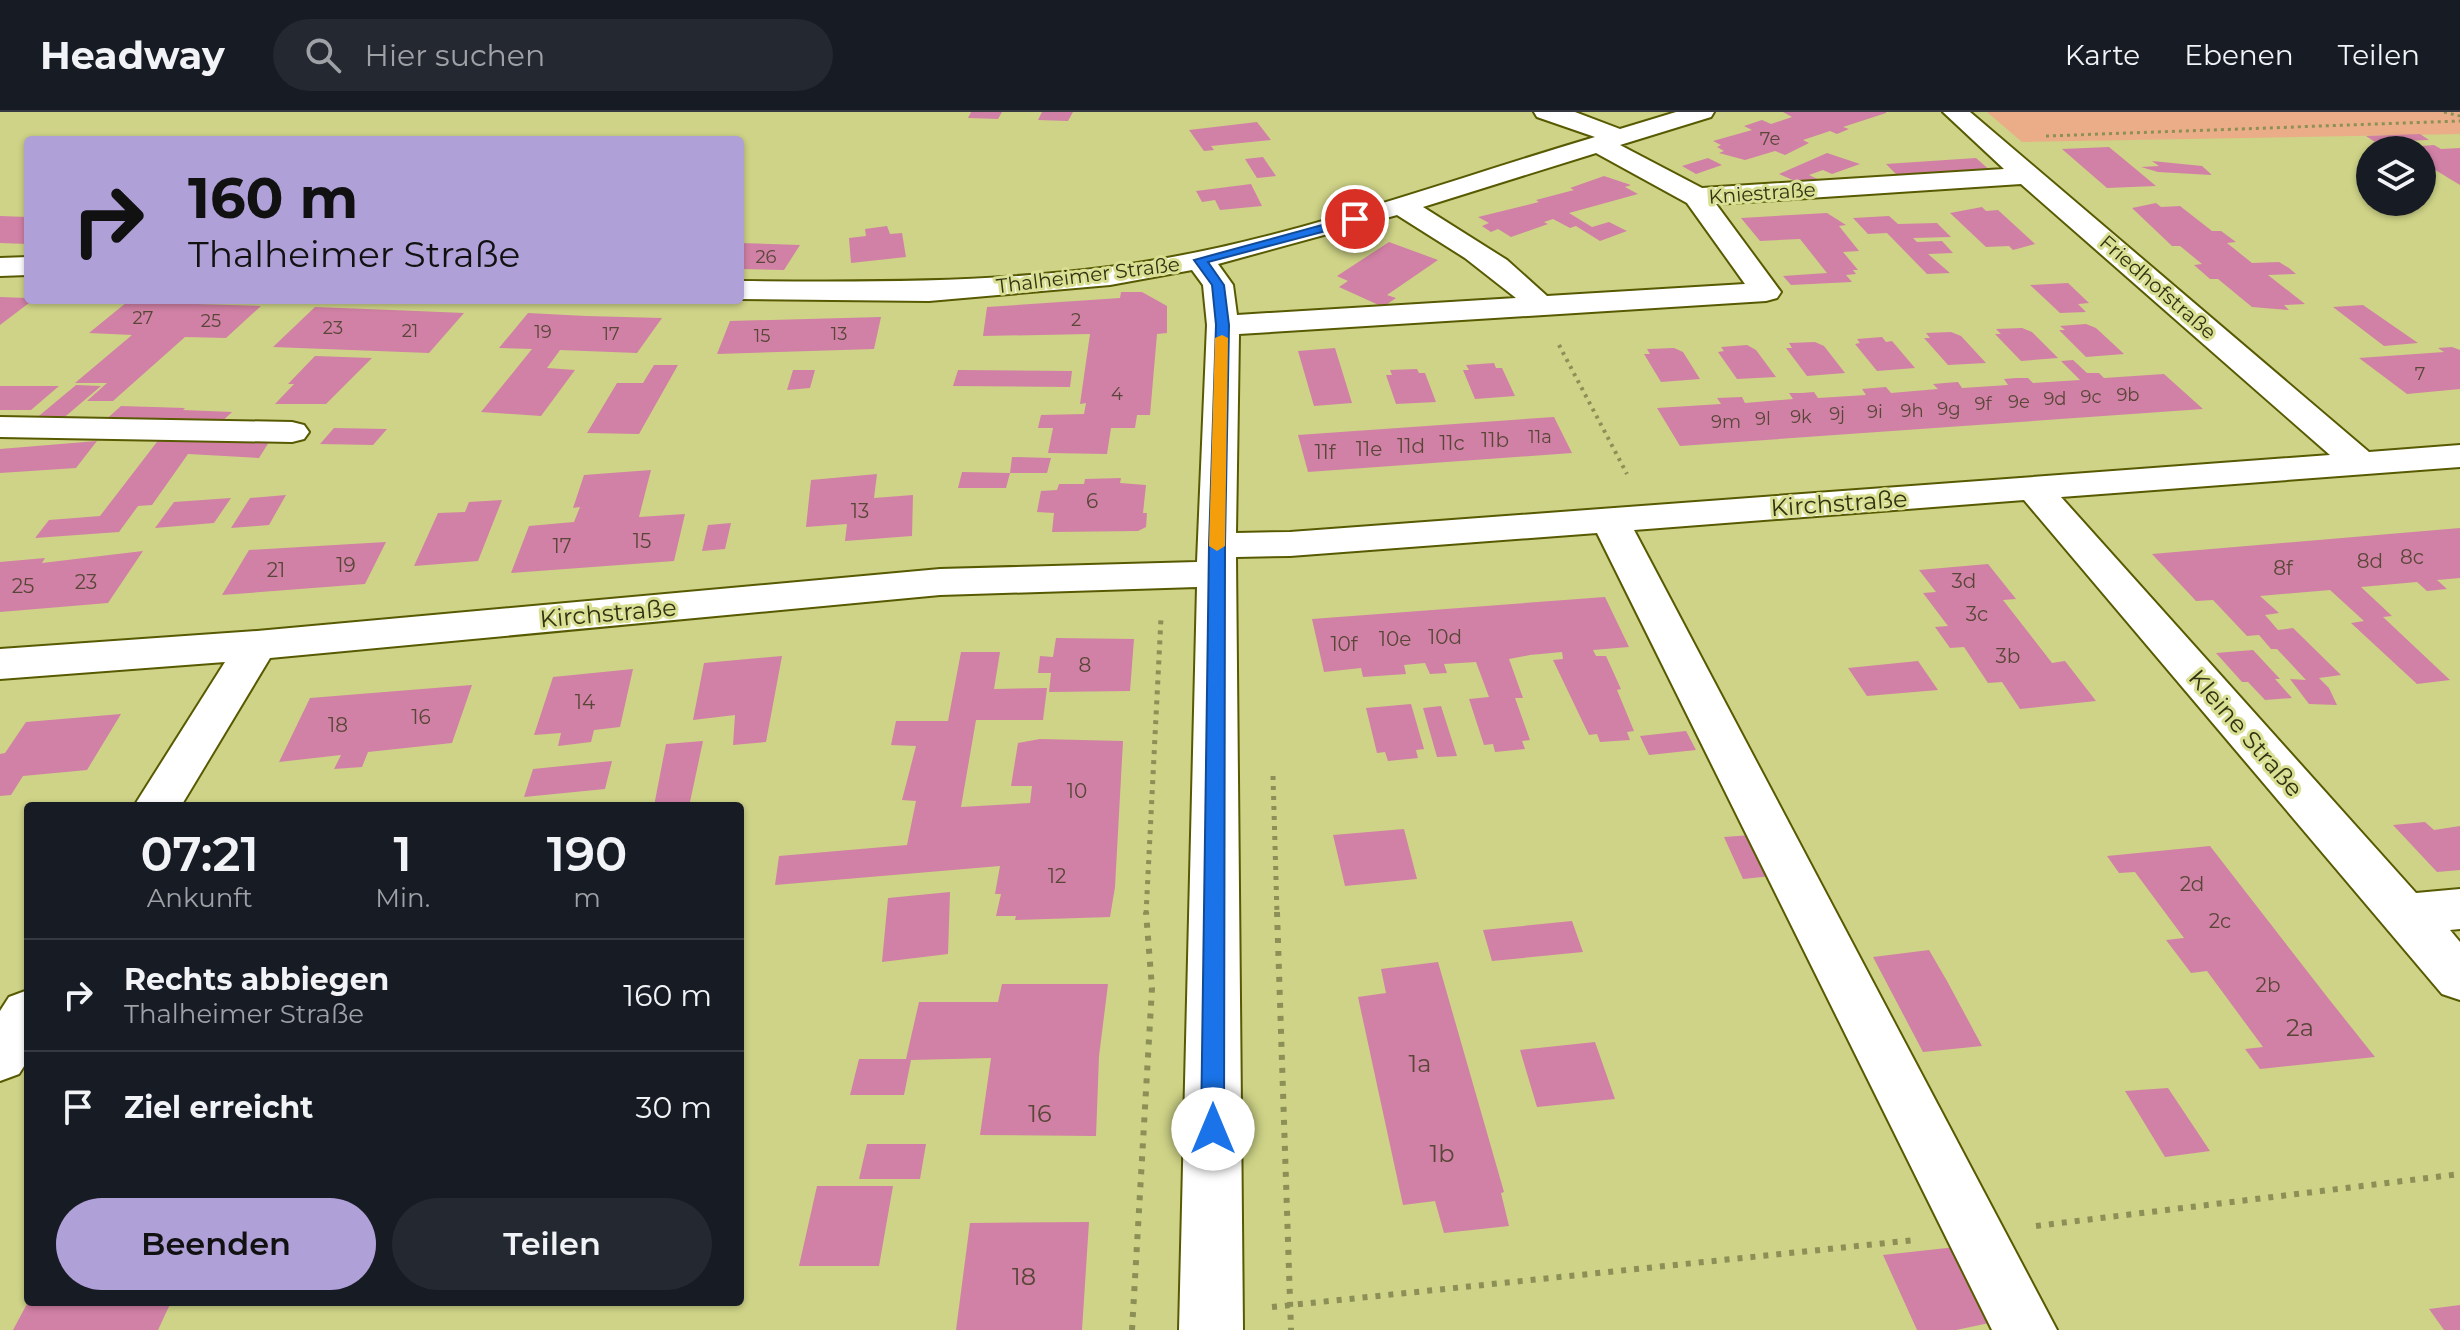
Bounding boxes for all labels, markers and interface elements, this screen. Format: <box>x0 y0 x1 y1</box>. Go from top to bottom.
search box <box>273 19 833 91</box>
text: Headway <box>40 32 225 79</box>
icon: search <box>301 33 345 77</box>
text: Hier suchen <box>365 37 545 74</box>
text: Karte <box>2065 38 2140 72</box>
text: Ebenen <box>2184 38 2294 72</box>
text: Teilen <box>2338 38 2420 72</box>
house number: 7e <box>1760 128 1780 150</box>
map controls <box>2356 136 2436 216</box>
button: layers <box>2356 136 2436 216</box>
text: 160 m <box>188 164 358 232</box>
icon: right <box>56 168 160 272</box>
street label: Kniestraße <box>1708 177 1816 209</box>
pin <box>1321 185 1389 253</box>
icon: arrive <box>1333 197 1377 241</box>
street label: Friedhofstraße <box>2095 230 2221 344</box>
text: Thalheimer Straße <box>188 232 520 276</box>
house number: 26 <box>755 246 777 268</box>
street label: Thalheimer Straße <box>995 252 1181 298</box>
house number: 27 <box>133 307 153 329</box>
house number: 2 <box>1071 309 1081 331</box>
house number: 25 <box>201 310 221 332</box>
house number: 23 <box>323 317 343 339</box>
house number: 21 <box>402 320 418 342</box>
house number: 19 <box>534 321 552 343</box>
house number: 17 <box>602 323 620 345</box>
house number: 13 <box>831 323 847 345</box>
house number: 15 <box>754 325 770 347</box>
house number: 7 <box>2415 363 2425 385</box>
house number: 4 <box>1111 383 1123 405</box>
house number: 9b <box>2116 384 2140 406</box>
house number: 9c <box>2080 386 2102 408</box>
house number: 9d <box>2043 388 2067 410</box>
house number: 9e <box>2008 391 2030 413</box>
house number: 9f <box>1974 393 1992 415</box>
house number: 9g <box>1937 398 1961 420</box>
house number: 9h <box>1900 400 1924 422</box>
house number: 9i <box>1867 401 1883 423</box>
house number: 9j <box>1829 403 1845 425</box>
house number: 9k <box>1790 406 1812 428</box>
house number: 9l <box>1755 408 1771 430</box>
house number: 9m <box>1711 411 1741 433</box>
house number: 11a <box>1528 426 1552 448</box>
house number: 11b <box>1481 428 1509 452</box>
house number: 11c <box>1439 431 1465 455</box>
house number: 11d <box>1397 434 1425 458</box>
house number: 11e <box>1356 437 1382 461</box>
house number: 11f <box>1314 440 1337 464</box>
street label: Kirchstraße <box>1770 484 1908 522</box>
house number: 6 <box>1086 489 1098 513</box>
house number: 13 <box>851 499 869 523</box>
house number: 15 <box>633 529 651 553</box>
house number: 17 <box>553 534 572 558</box>
house number: 8c <box>2400 545 2424 569</box>
house number: 8d <box>2357 549 2383 573</box>
house number: 19 <box>336 553 356 577</box>
house number: 8f <box>2273 556 2294 580</box>
house number: 21 <box>267 558 285 582</box>
house number: 3d <box>1952 569 1976 593</box>
house number: 23 <box>75 570 97 594</box>
house number: 25 <box>12 574 34 598</box>
street label: Kirchstraße <box>538 593 678 633</box>
house number: 3c <box>1966 602 1988 626</box>
house number: 10d <box>1428 625 1462 649</box>
house number: 10e <box>1379 627 1411 651</box>
house number: 10f <box>1330 632 1359 656</box>
house number: 3b <box>1996 644 2020 668</box>
house number: 8 <box>1079 653 1091 677</box>
street label: Kleine Straße <box>2183 663 2309 803</box>
house number: 14 <box>575 690 595 714</box>
house number: 16 <box>411 705 431 729</box>
house number: 18 <box>328 713 348 737</box>
house number: 10 <box>1067 779 1087 803</box>
text: 07:21 <box>141 825 259 883</box>
text: 1 <box>394 825 412 883</box>
text: 190 <box>547 825 627 883</box>
house number: 12 <box>1048 864 1066 888</box>
house number: 2d <box>2180 872 2204 896</box>
text: Ankunft <box>147 882 253 914</box>
text: Min. <box>375 882 430 914</box>
text: m <box>573 882 601 914</box>
house number: 2c <box>2209 909 2231 933</box>
text: Rechts abbiegen <box>124 961 389 998</box>
icon: right <box>56 973 100 1017</box>
house number: 2b <box>2256 973 2280 997</box>
text: 160 m <box>623 977 712 1014</box>
text: Thalheimer Straße <box>124 998 364 1030</box>
house number: 2a <box>2286 1013 2314 1042</box>
house number: 1a <box>1409 1049 1431 1078</box>
icon: arrive <box>56 1085 100 1129</box>
position arrow <box>1171 1087 1255 1171</box>
text: Ziel erreicht <box>124 1089 313 1126</box>
text: 30 m <box>636 1089 712 1126</box>
house number: 16 <box>1028 1099 1052 1128</box>
house number: 1b <box>1430 1139 1454 1168</box>
button: Beenden <box>56 1198 376 1290</box>
button: Teilen <box>392 1198 712 1290</box>
house number: 18 <box>1012 1262 1036 1291</box>

